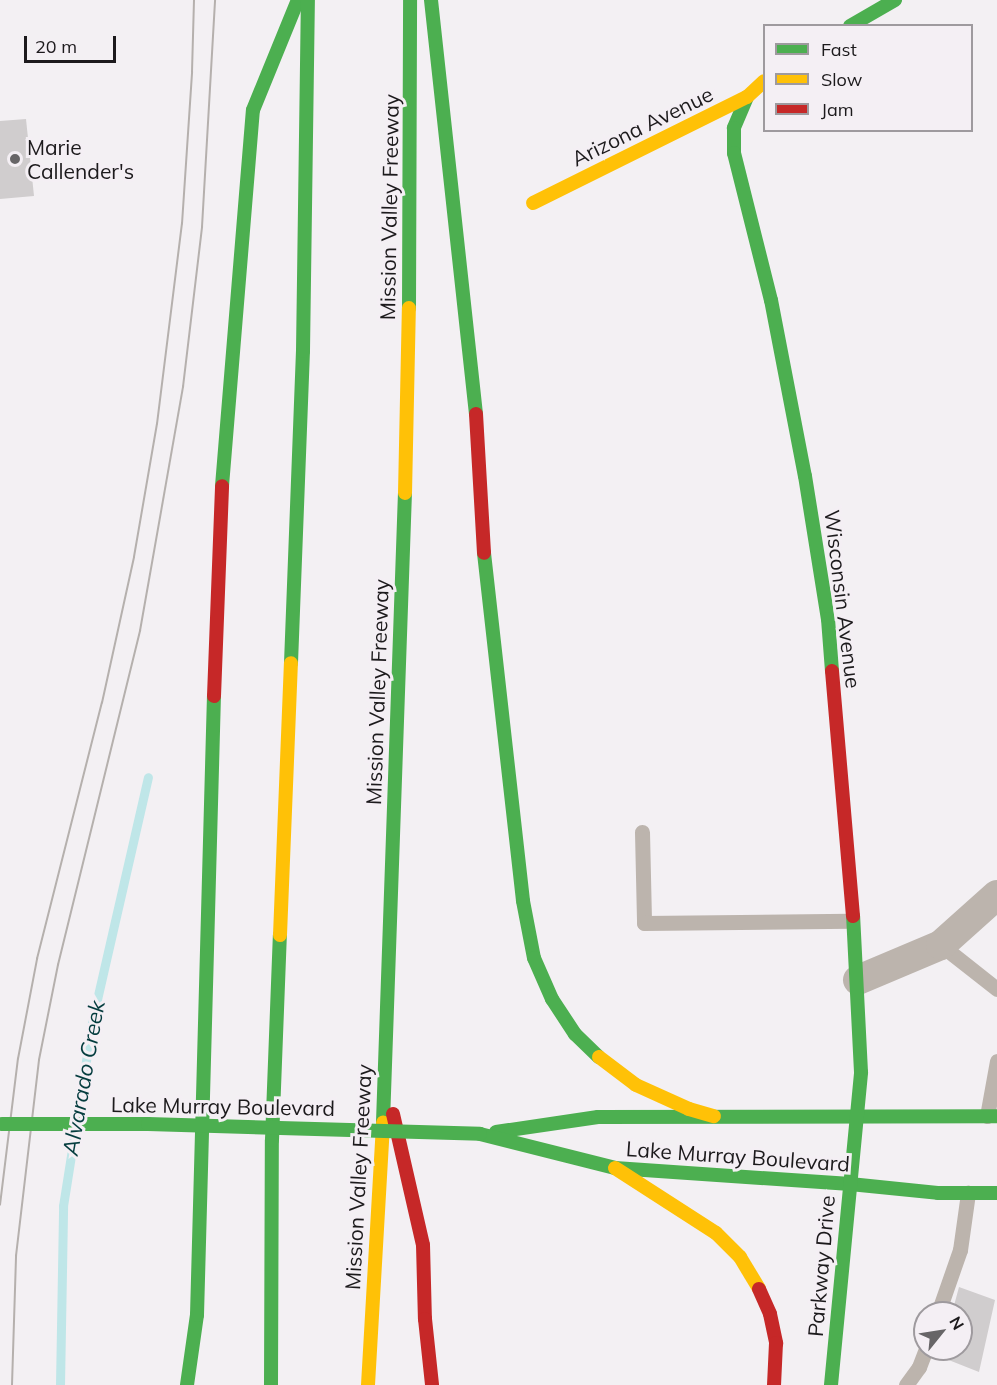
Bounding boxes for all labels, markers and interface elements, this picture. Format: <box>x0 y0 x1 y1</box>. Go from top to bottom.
scale bar <box>27 24 118 62</box>
legend <box>763 24 973 132</box>
text: 20 m <box>35 35 77 58</box>
text: Fast <box>821 38 857 61</box>
text: Slow <box>821 68 862 91</box>
street label: Arizona Avenue <box>567 81 717 171</box>
street label: Mission Valley Freeway <box>374 94 404 320</box>
text: Jam <box>821 98 854 121</box>
place label: Marie Callender's <box>27 134 134 184</box>
marker: Marie Callender's <box>8 152 22 166</box>
street label: Wisconsin Avenue <box>820 508 866 690</box>
street label: Mission Valley Freeway <box>360 579 394 805</box>
water label: Alvarado Creek <box>57 998 111 1158</box>
street label: Mission Valley Freeway <box>340 1063 376 1291</box>
street label: Lake Murray Boulevard <box>111 1091 335 1121</box>
street label: Lake Murray Boulevard <box>625 1136 851 1176</box>
street label: Parkway Drive <box>802 1194 840 1338</box>
north arrow <box>913 1301 973 1361</box>
text: N <box>945 1313 969 1333</box>

